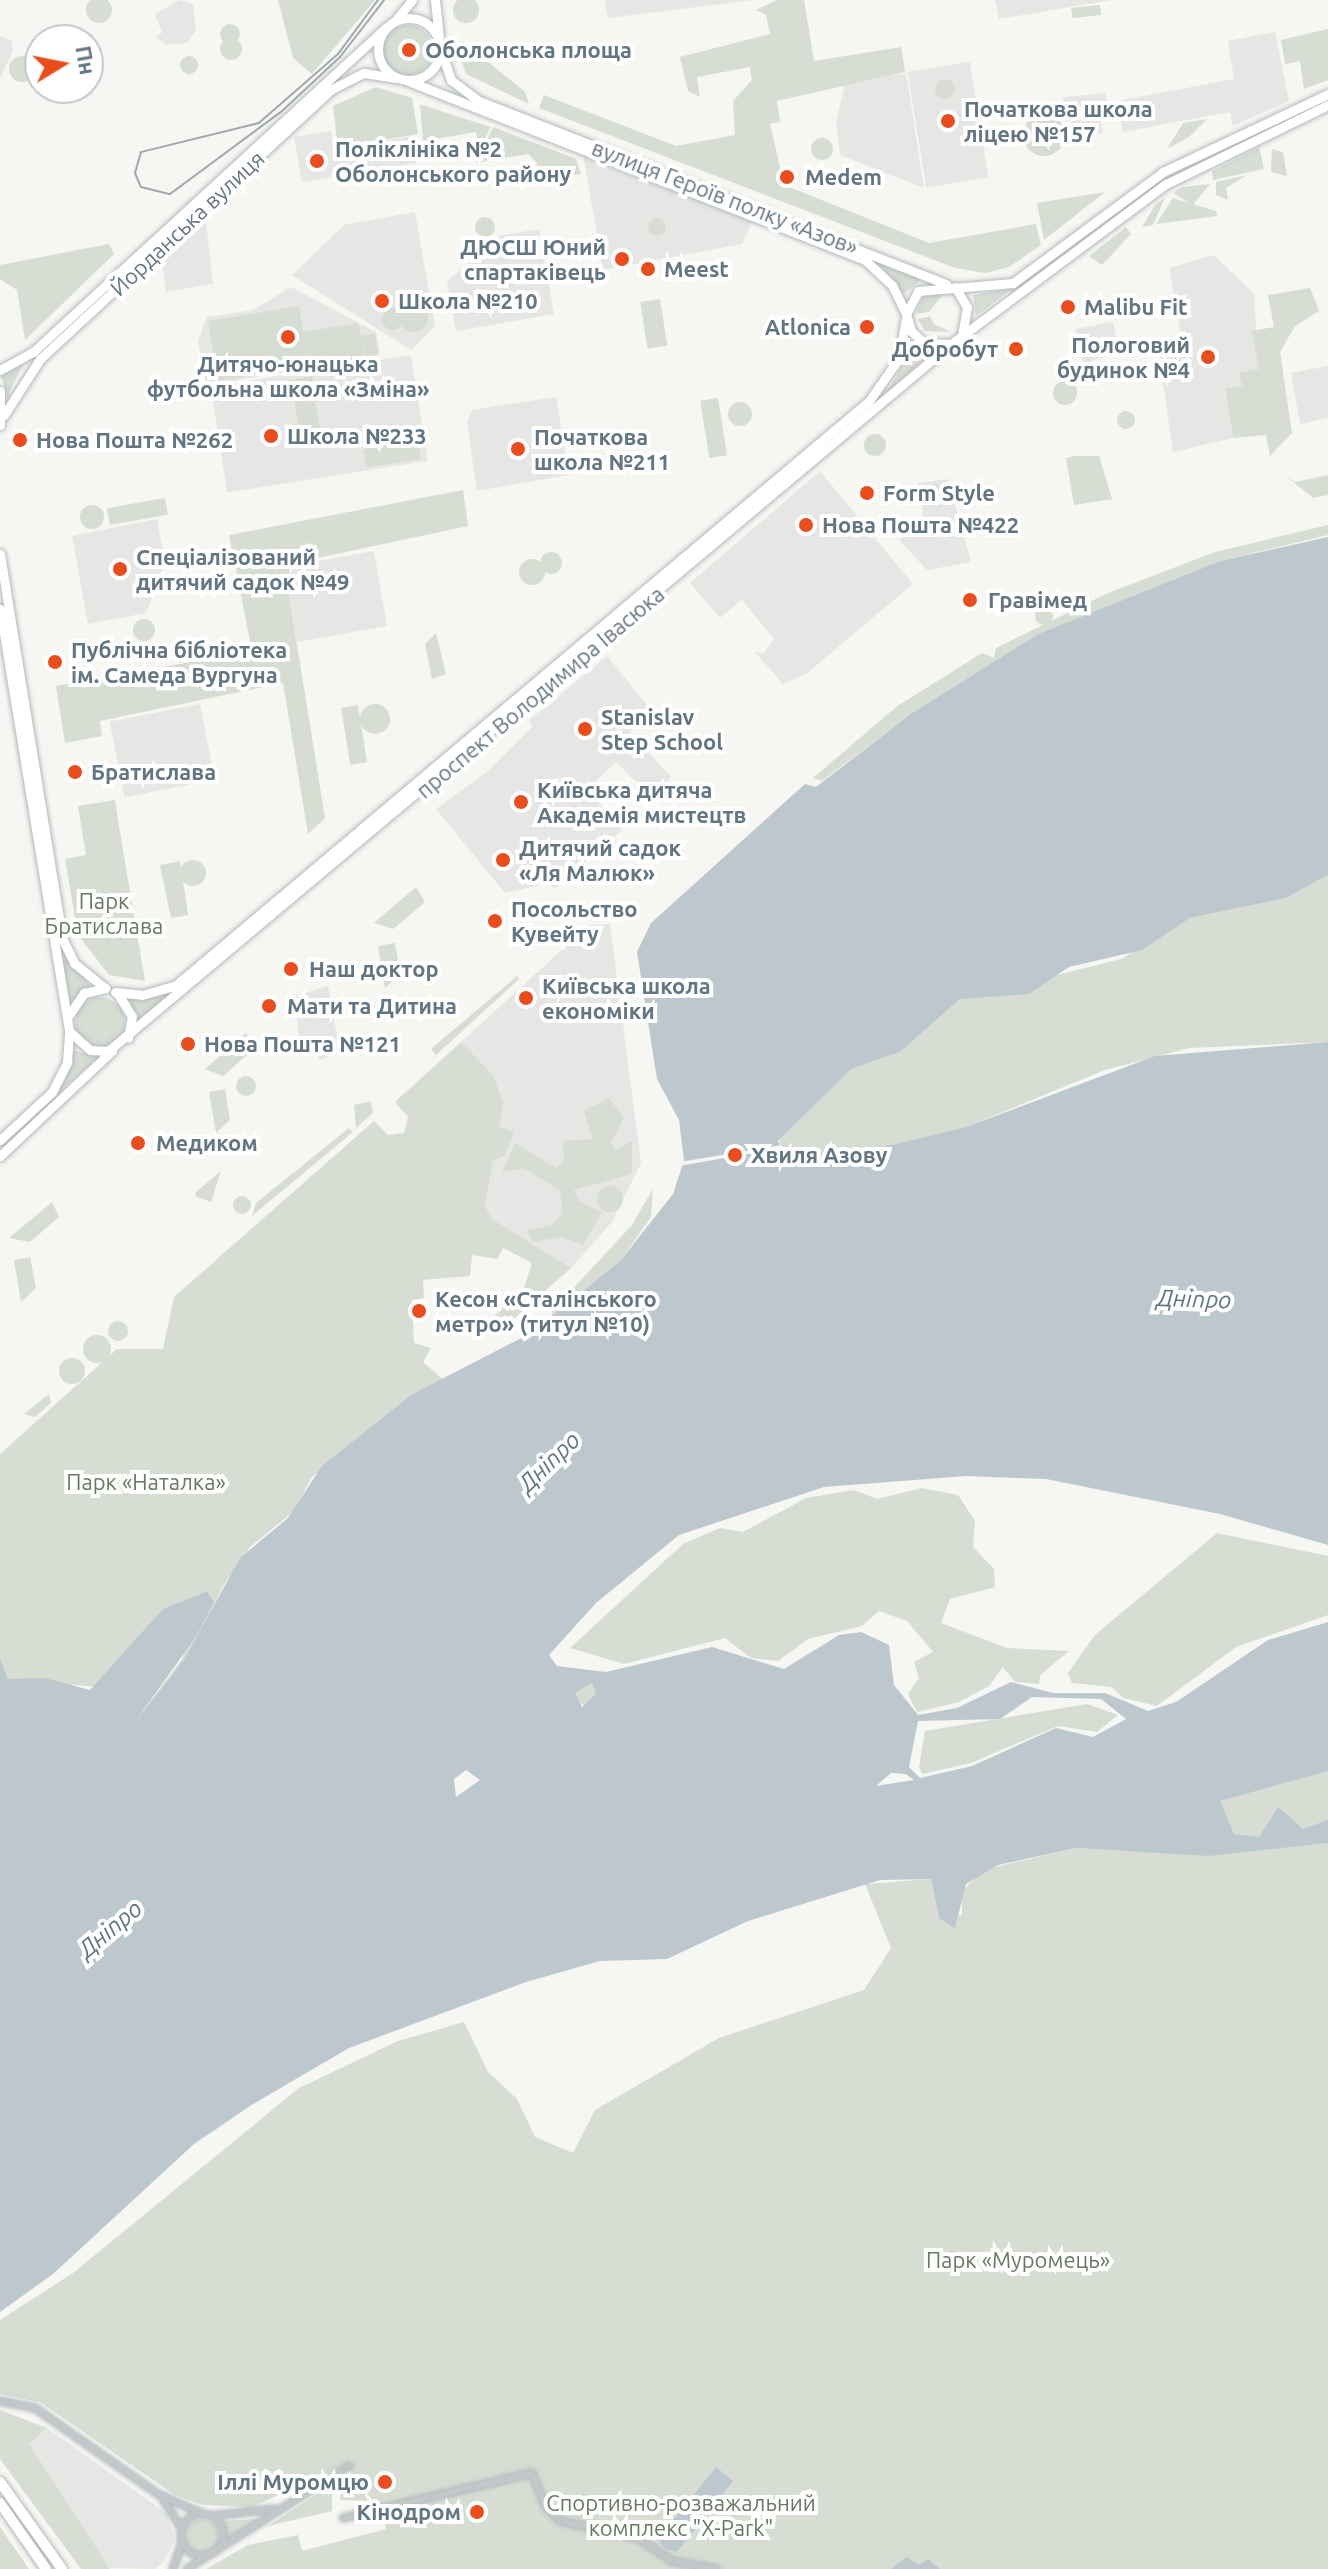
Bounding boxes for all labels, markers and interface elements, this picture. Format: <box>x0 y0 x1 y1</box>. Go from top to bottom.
north arrow <box>24 24 104 104</box>
place label: Оболонська площа <box>425 37 632 63</box>
marker: Оболонська площа <box>400 41 418 59</box>
text: Пн <box>71 44 101 76</box>
place label: Початкова школа ліцею №157 <box>964 95 1153 146</box>
marker: Початкова школа ліцею №157 <box>939 112 957 130</box>
street label: вулиця Героїв полку «Азов» <box>588 134 862 260</box>
place label: Поліклініка №2 Оболонського району <box>335 135 571 186</box>
street label: Йорданська вулиця <box>105 145 269 301</box>
marker: Поліклініка №2 Оболонського району <box>306 150 328 172</box>
place label: Medem <box>805 164 882 190</box>
marker: Medem <box>776 166 798 188</box>
place label: ДЮСШ Юний спартаківець <box>460 233 606 284</box>
marker: ДЮСШ Юний спартаківець <box>613 250 631 268</box>
place label: Meest <box>664 256 729 282</box>
marker: Meest <box>639 260 657 278</box>
place label: Школа №210 <box>398 288 538 314</box>
marker: Школа №210 <box>373 292 391 310</box>
place label: Malibu Fit <box>1084 294 1188 320</box>
marker: Malibu Fit <box>1059 298 1077 316</box>
place label: Atlonica <box>765 314 851 340</box>
marker: Atlonica <box>858 318 876 336</box>
marker: Дитячо-юнацька футбольна школа «Зміна» <box>279 328 297 346</box>
place label: Пологовий будинок №4 <box>1057 331 1190 382</box>
place label: Добробут <box>891 336 998 362</box>
marker: Добробут <box>1005 338 1027 360</box>
marker: Пологовий будинок №4 <box>1197 346 1219 368</box>
place label: Дитячо-юнацька футбольна школа «Зміна» <box>147 350 429 402</box>
place label: Школа №233 <box>287 423 427 449</box>
place label: Початкова школа №211 <box>534 423 670 474</box>
place label: Нова Пошта №262 <box>36 427 233 453</box>
marker: Школа №233 <box>262 427 280 445</box>
marker: Нова Пошта №262 <box>11 431 29 449</box>
marker: Початкова школа №211 <box>509 440 527 458</box>
place label: Form Style <box>883 480 995 506</box>
marker: Form Style <box>858 484 876 502</box>
place label: Нова Пошта №422 <box>822 512 1019 538</box>
marker: Нова Пошта №422 <box>797 516 815 534</box>
place label: Спеціалізований дитячий садок №49 <box>136 543 349 594</box>
marker: Спеціалізований дитячий садок №49 <box>111 560 129 578</box>
street label: проспект Володимира Івасюка <box>411 580 669 804</box>
place label: Гравімед <box>988 587 1087 613</box>
marker: Гравімед <box>959 589 981 611</box>
place label: Публічна бібліотека ім. Самеда Вургуна <box>71 636 287 688</box>
marker: Публічна бібліотека ім. Самеда Вургуна <box>46 653 64 671</box>
place label: Stanislav Step School <box>601 703 723 754</box>
marker: Stanislav Step School <box>576 720 594 738</box>
place label: Братислава <box>91 759 216 785</box>
marker: Братислава <box>66 763 84 781</box>
place label: Київська дитяча Академія мистецтв <box>537 776 746 828</box>
marker: Київська дитяча Академія мистецтв <box>512 793 530 811</box>
place label: Дитячий садок «Ля Малюк» <box>519 834 681 886</box>
marker: Дитячий садок «Ля Малюк» <box>494 851 512 869</box>
park label: Парк Братислава <box>45 887 163 938</box>
place label: Посольство Кувейту <box>511 895 638 946</box>
marker: Посольство Кувейту <box>486 912 504 930</box>
place label: Наш доктор <box>309 956 439 982</box>
marker: Наш доктор <box>280 958 302 980</box>
place label: Київська школа економіки <box>542 972 711 1024</box>
marker: Київська школа економіки <box>517 989 535 1007</box>
place label: Мати та Дитина <box>287 993 457 1019</box>
marker: Мати та Дитина <box>258 995 280 1017</box>
place label: Нова Пошта №121 <box>204 1031 401 1057</box>
marker: Нова Пошта №121 <box>179 1035 197 1053</box>
place label: Медиком <box>156 1130 258 1156</box>
marker: Медиком <box>127 1132 149 1154</box>
place label: Хвиля Азову <box>751 1142 887 1168</box>
marker: Хвиля Азову <box>726 1146 744 1164</box>
water label: Дніпро <box>1156 1283 1232 1315</box>
place label: Кесон «Сталінського метро» (титул №10) <box>435 1285 657 1336</box>
marker: Кесон «Сталінського метро» (титул №10) <box>410 1302 428 1320</box>
water label: Дніпро <box>512 1426 586 1498</box>
park label: Парк «Наталка» <box>66 1469 226 1495</box>
water label: Дніпро <box>72 1894 148 1964</box>
park label: Парк «Муромець» <box>926 2247 1110 2273</box>
place label: Іллі Муромцю <box>217 2469 369 2495</box>
marker: Іллі Муромцю <box>376 2473 394 2491</box>
park label: Спортивно-розважальний комплекс "Х-Park" <box>546 2489 816 2540</box>
place label: Кінодром <box>357 2499 461 2525</box>
marker: Кінодром <box>468 2503 486 2521</box>

